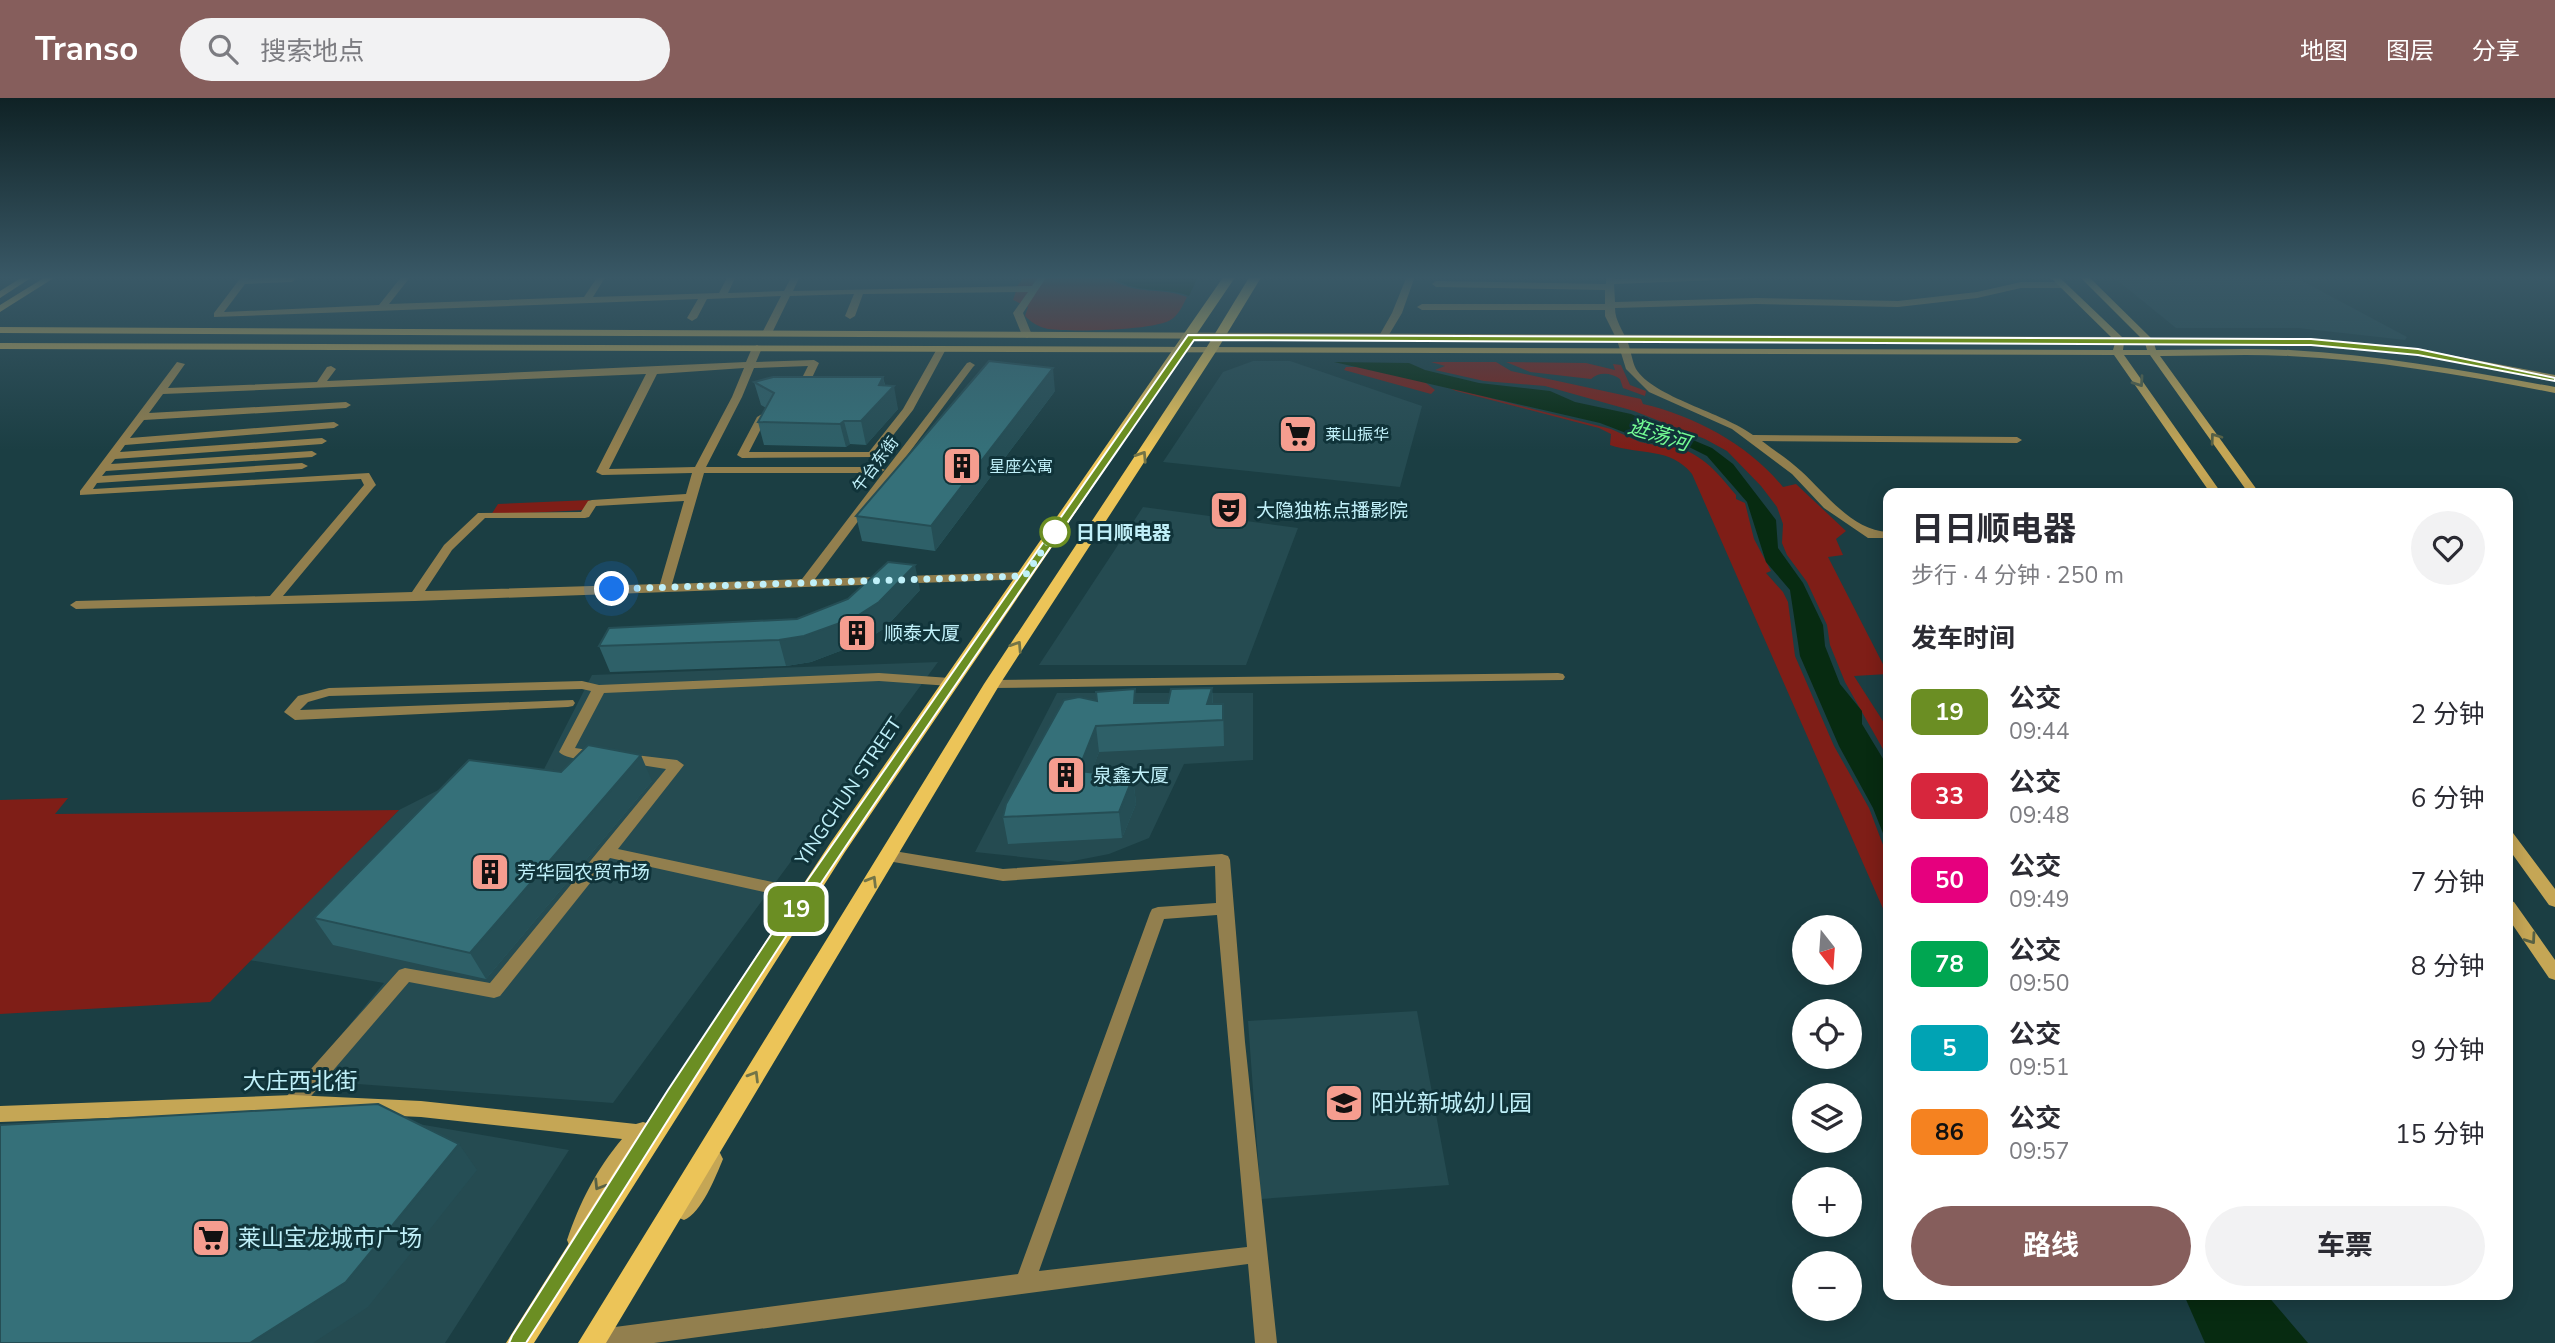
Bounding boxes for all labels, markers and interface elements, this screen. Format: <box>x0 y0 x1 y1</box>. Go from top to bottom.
search box <box>180 18 670 81</box>
text: Transo <box>35 27 138 72</box>
icon: search <box>204 30 242 68</box>
text: 搜索地点 <box>260 34 364 69</box>
text: 地图 <box>2300 35 2348 67</box>
text: 图层 <box>2386 35 2434 67</box>
text: 分享 <box>2472 35 2520 67</box>
one-way arrow <box>2131 374 2143 387</box>
water label: 逛荡河 <box>1625 412 1697 459</box>
supermarket icon: 莱山振华 <box>1277 413 1319 455</box>
place label: 莱山振华 <box>1325 424 1389 446</box>
street label: 午台东街 <box>848 432 904 497</box>
one-way arrow <box>2211 433 2223 446</box>
building icon: 星座公寓 <box>941 445 983 487</box>
one-way arrow <box>1134 450 1147 463</box>
place label: 星座公寓 <box>989 456 1053 478</box>
theatre icon: 大隐独栋点播影院 <box>1208 489 1250 531</box>
place label: 大隐独栋点播影院 <box>1256 498 1408 524</box>
text: 日日顺电器 <box>1911 507 2076 552</box>
button: heart <box>2411 511 2485 585</box>
marker: 日日顺电器 <box>1040 517 1070 547</box>
place label: 日日顺电器 <box>1076 520 1171 546</box>
text: 步行 · 4 分钟 · 250 m <box>1911 560 2124 591</box>
your location <box>594 571 629 606</box>
building icon: 顺泰大厦 <box>836 612 878 654</box>
place label: 顺泰大厦 <box>884 621 960 647</box>
text: 发车时间 <box>1911 621 2015 656</box>
one-way arrow <box>1009 641 1022 654</box>
text: 公交 <box>2009 681 2061 716</box>
text: 19 <box>1935 696 1964 728</box>
text: 2 分钟 <box>2411 697 2485 732</box>
street label: YINGCHUN STREET <box>789 712 908 871</box>
text: 09:44 <box>2009 716 2069 747</box>
building icon: 泉鑫大厦 <box>1045 754 1087 796</box>
place label: 泉鑫大厦 <box>1093 763 1169 789</box>
text: 公交 <box>2009 765 2061 800</box>
text: 33 <box>1935 780 1964 812</box>
text: 6 分钟 <box>2411 781 2485 816</box>
text: 09:48 <box>2009 800 2069 831</box>
text: 公交 <box>2009 849 2061 884</box>
building icon: 芳华园农贸市场 <box>469 851 511 893</box>
place label: 芳华园农贸市场 <box>517 860 650 886</box>
text: 50 <box>1935 864 1964 896</box>
text: 7 分钟 <box>2411 865 2485 900</box>
one-way arrow <box>864 876 877 889</box>
text: 09:49 <box>2009 884 2069 915</box>
line badge: 19 <box>764 886 828 932</box>
text: 19 <box>782 893 810 925</box>
north arrow <box>1792 915 1862 985</box>
map controls <box>1792 915 1862 1321</box>
one-way arrow <box>2523 931 2535 944</box>
text: 公交 <box>2009 933 2061 968</box>
text: 78 <box>1935 948 1964 980</box>
text: 8 分钟 <box>2411 949 2485 984</box>
text: 09:50 <box>2009 968 2069 999</box>
button: locate <box>1792 999 1862 1069</box>
text: 公交 <box>2009 1017 2061 1052</box>
text: 5 <box>1942 1032 1957 1064</box>
text: 9 分钟 <box>2411 1033 2485 1068</box>
text: 09:51 <box>2009 1052 2069 1083</box>
street label: 大庄西北街 <box>243 1066 358 1097</box>
one-way arrow <box>746 1070 759 1083</box>
school or university icon: 阳光新城幼儿园 <box>1323 1082 1365 1124</box>
button: layers <box>1792 1083 1862 1153</box>
place label: 阳光新城幼儿园 <box>1371 1088 1532 1119</box>
text: 公交 <box>2009 1101 2061 1136</box>
text: 86 <box>1935 1116 1964 1148</box>
text: 15 分钟 <box>2395 1117 2485 1152</box>
text: 09:57 <box>2009 1136 2069 1167</box>
button: + <box>1792 1167 1862 1237</box>
one-way arrow <box>595 1177 608 1190</box>
button: 路线 <box>1911 1206 2191 1286</box>
button: 车票 <box>2205 1206 2485 1286</box>
supermarket icon: 莱山宝龙城市广场 <box>190 1217 232 1259</box>
place label: 莱山宝龙城市广场 <box>238 1223 422 1254</box>
button: − <box>1792 1251 1862 1321</box>

